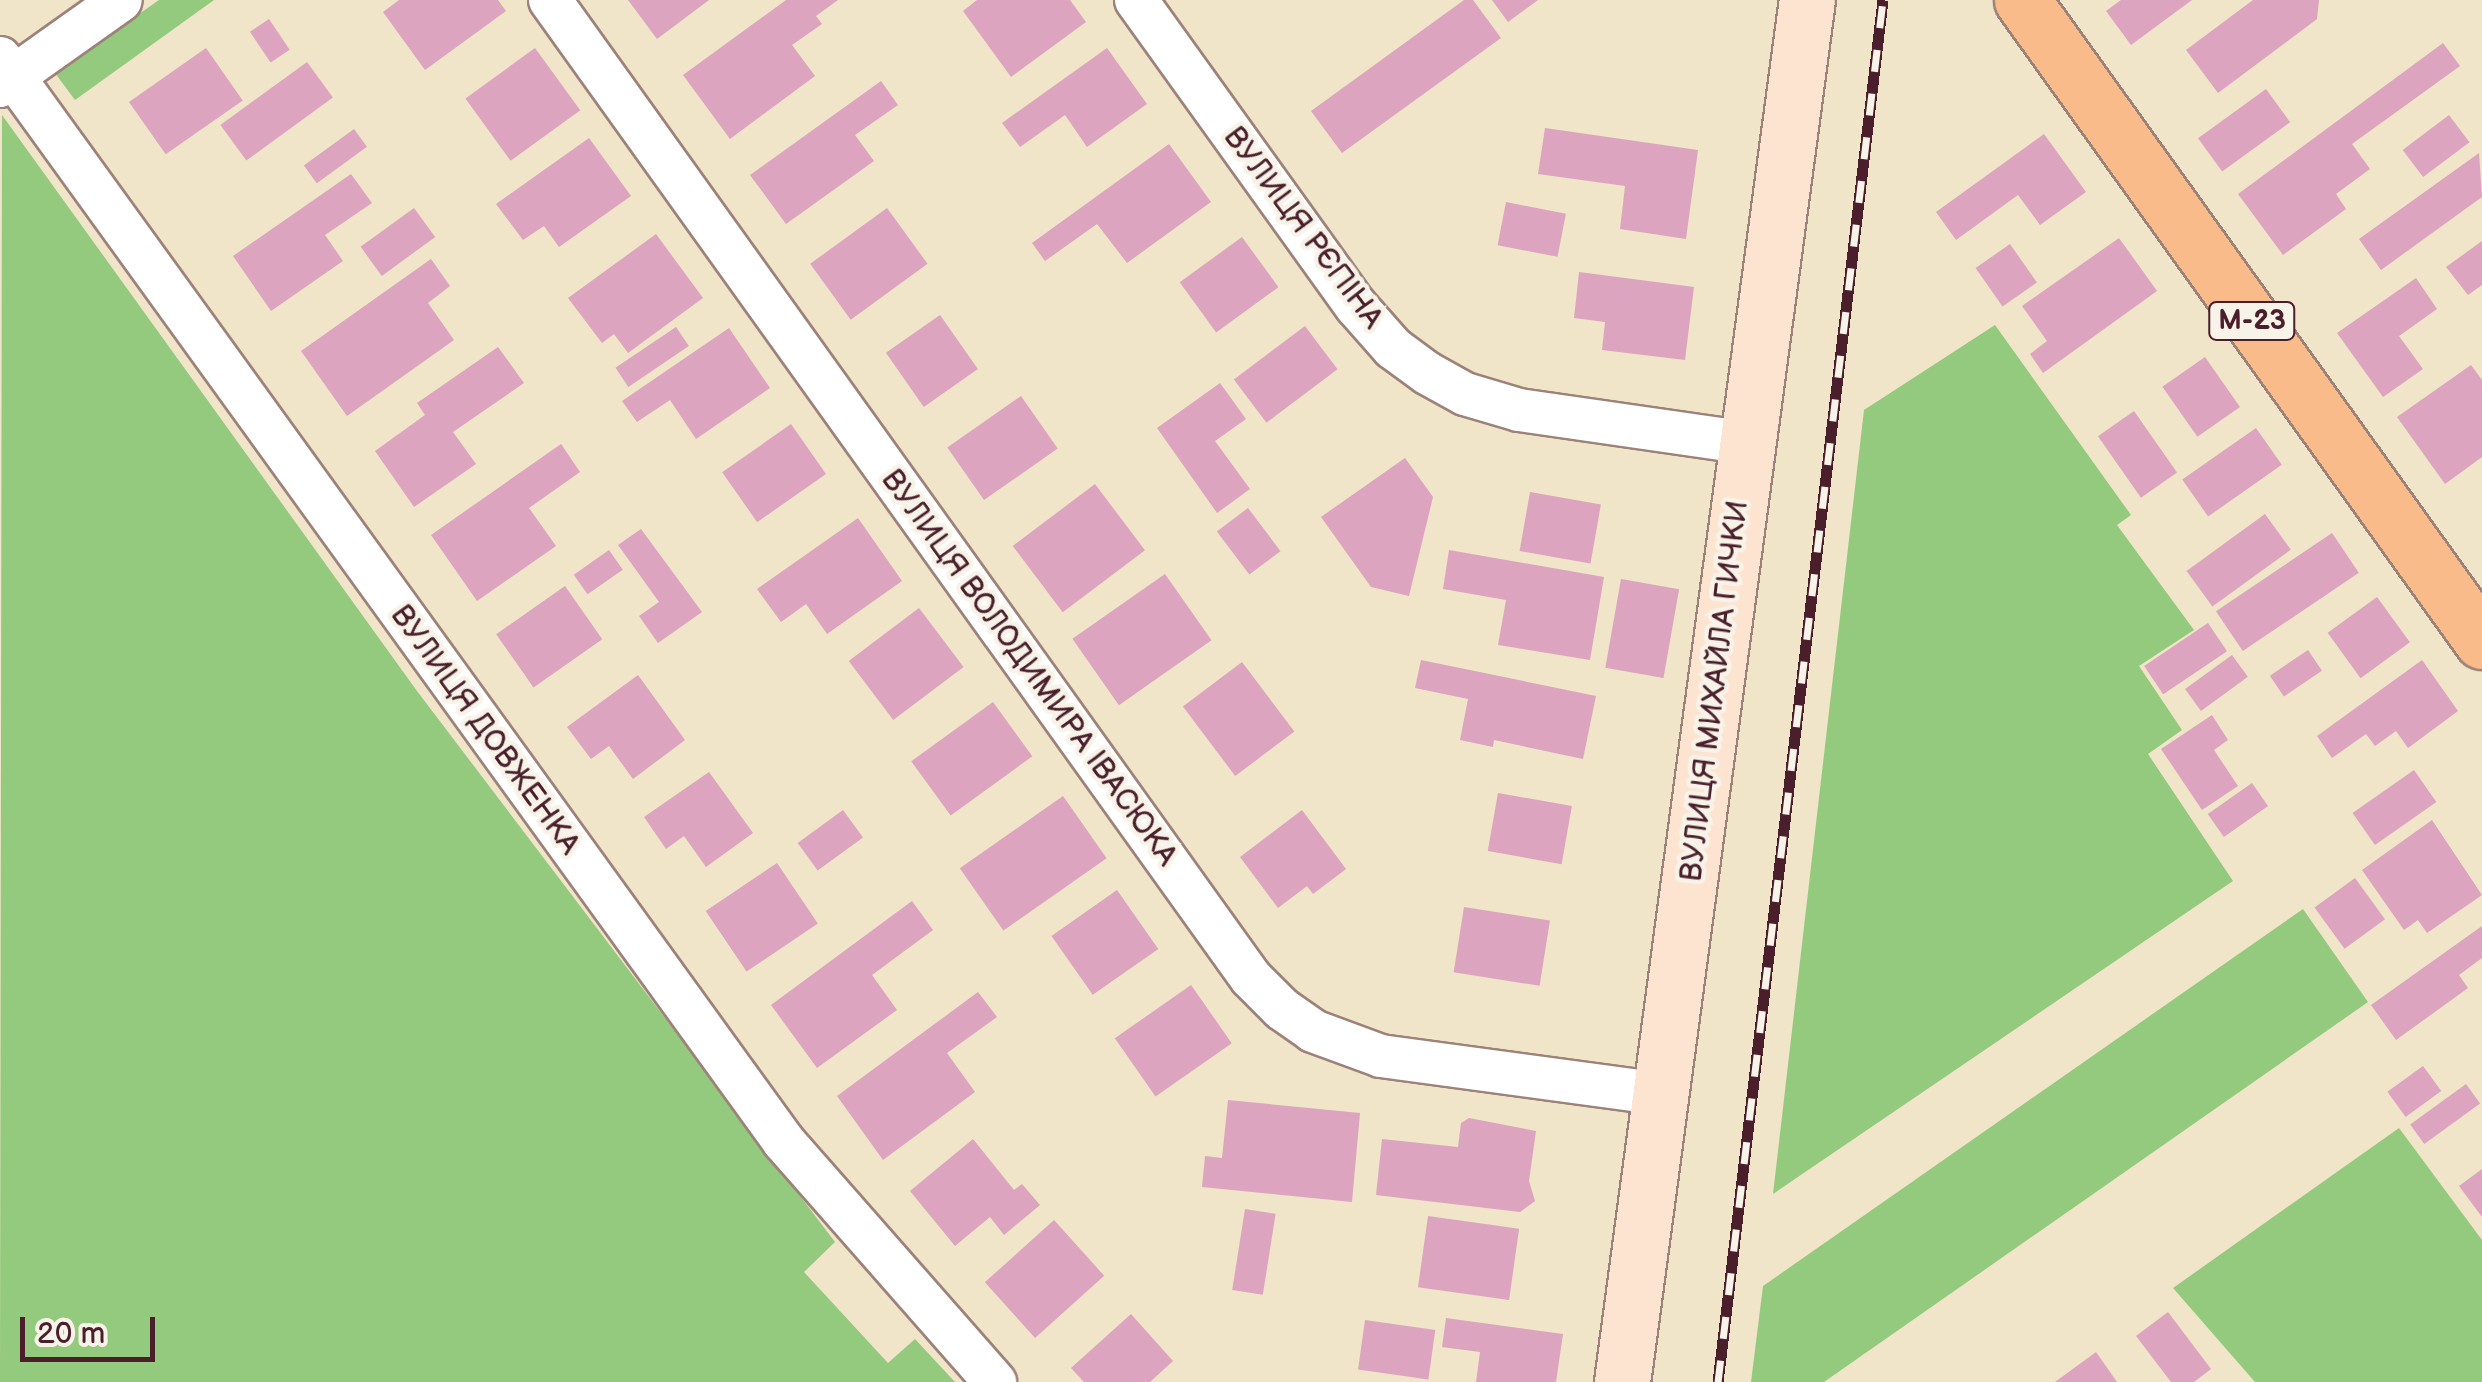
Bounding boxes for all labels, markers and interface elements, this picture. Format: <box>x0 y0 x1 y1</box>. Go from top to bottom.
street label: ВУЛИЦЯ РЄПІНА <box>1216 120 1390 336</box>
road number: М-23 <box>2207 298 2297 344</box>
street label: ВУЛИЦЯ ВОЛОДИМИРА ІВАСЮКА <box>873 463 1185 873</box>
street label: ВУЛИЦЯ МИХАЙЛА ГИЧКИ <box>1674 499 1756 883</box>
street label: ВУЛИЦЯ ДОВЖЕНКА <box>383 598 587 862</box>
scale bar <box>25 1297 160 1359</box>
text: 20 m <box>37 1316 105 1352</box>

